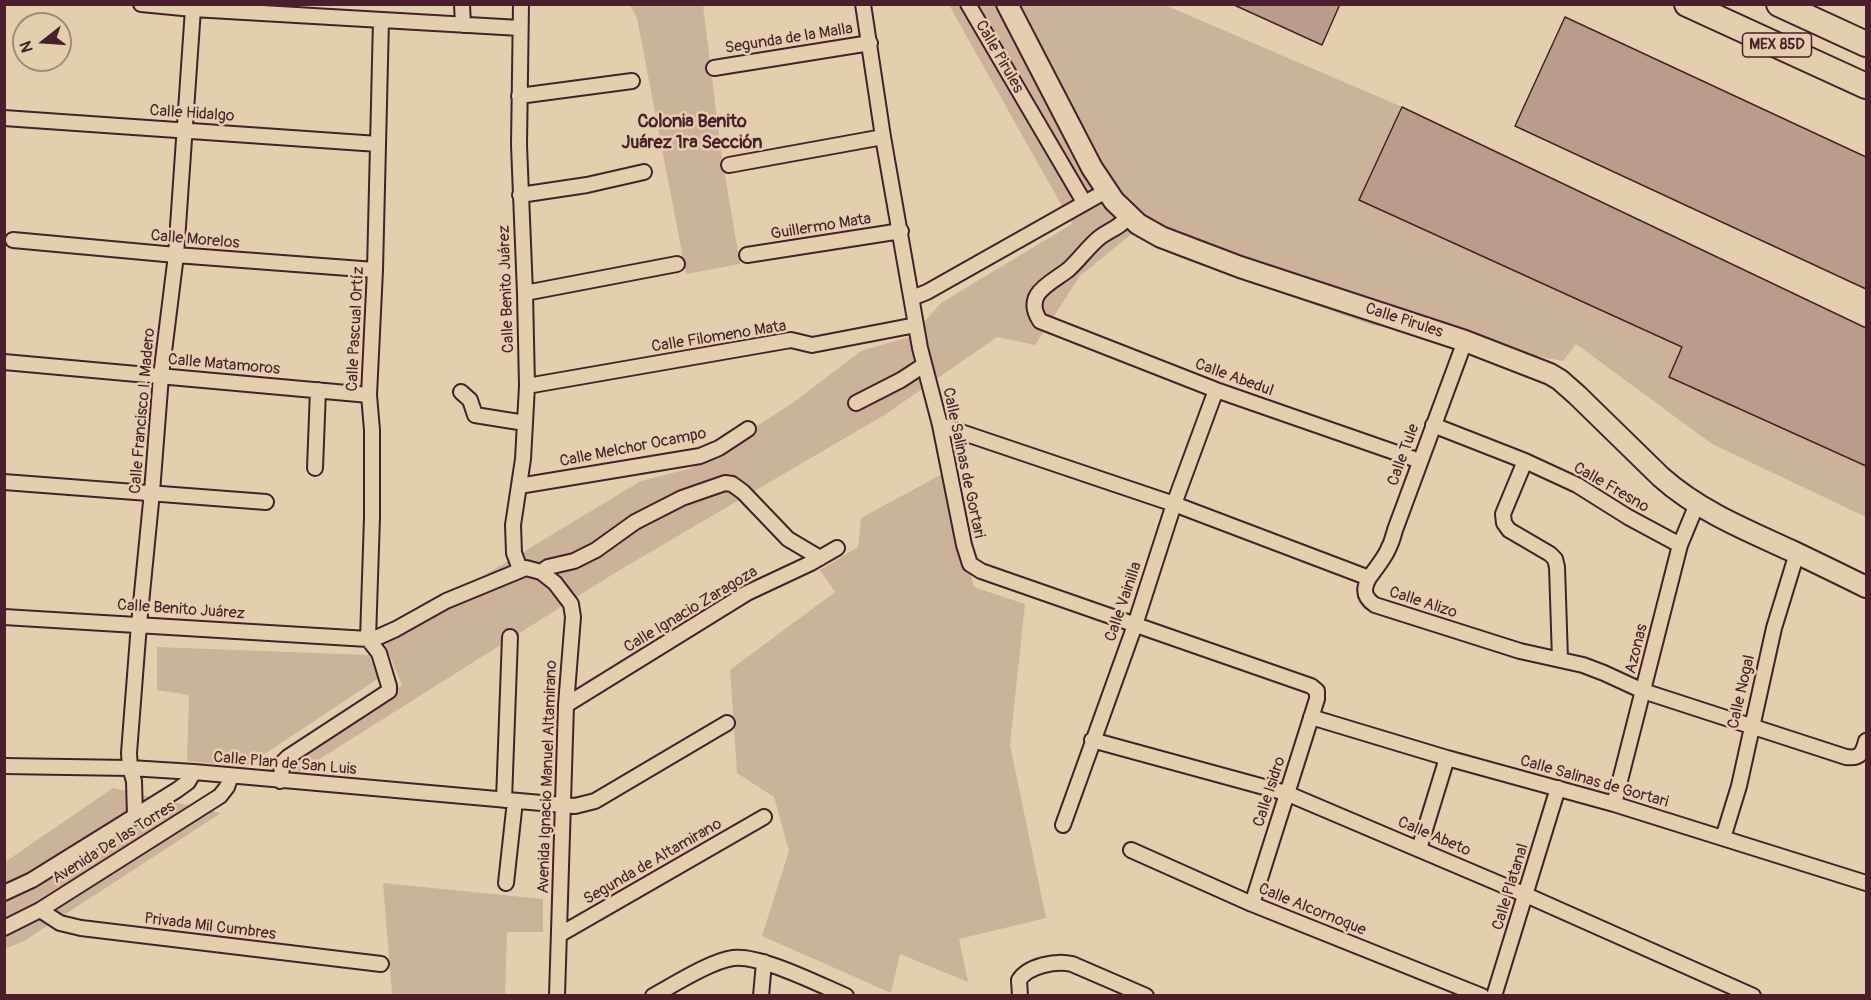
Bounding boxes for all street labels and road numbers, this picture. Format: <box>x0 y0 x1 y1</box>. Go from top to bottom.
street label: Calle Pirules <box>971 17 1027 97</box>
street label: Segunda de la Malla <box>724 19 854 59</box>
road number: MEX 85D <box>1742 33 1812 57</box>
street label: Calle Hidalgo <box>149 101 235 127</box>
street label: Guillermo Mata <box>769 210 873 244</box>
street label: Calle Benito Juárez <box>495 225 519 353</box>
street label: Calle Morelos <box>150 227 240 253</box>
street label: Calle Pascual Ortíz <box>343 266 369 392</box>
street label: Calle Pirules <box>1363 299 1445 343</box>
street label: Calle Filomeno Mata <box>650 317 788 357</box>
street label: Calle Francisco I. Madero <box>126 327 160 495</box>
street label: Calle Matamoros <box>167 351 281 379</box>
street label: Calle Abedul <box>1192 355 1276 401</box>
street label: Calle Salinas de Gortari <box>938 386 988 540</box>
street label: Calle Tule <box>1384 421 1424 489</box>
street label: Calle Melchor Ocampo <box>558 424 708 472</box>
street label: Calle Fresno <box>1570 459 1652 517</box>
street label: Calle Vainilla <box>1101 560 1147 644</box>
street label: Calle Ignacio Zaragoza <box>621 563 761 657</box>
street label: Calle Alizo <box>1387 583 1459 623</box>
street label: Calle Benito Juárez <box>116 596 246 624</box>
street label: Azonas <box>1622 622 1652 676</box>
street label: Calle Nogal <box>1724 653 1760 731</box>
street label: Avenida Ignacio Manuel Altamirano <box>534 660 562 894</box>
street label: Calle Plan de San Luis <box>213 748 357 780</box>
street label: Calle Salinas de Gortari <box>1518 752 1670 812</box>
street label: Calle Isidro <box>1250 754 1290 830</box>
street label: Avenida De las Torres <box>49 797 179 889</box>
street label: Calle Abeto <box>1395 813 1473 861</box>
street label: Segunda de Altamirano <box>581 815 725 909</box>
street label: Calle Platanal <box>1489 841 1533 933</box>
street label: Calle Alcornoque <box>1255 880 1369 940</box>
street label: Privada Mil Cumbres <box>143 909 277 945</box>

